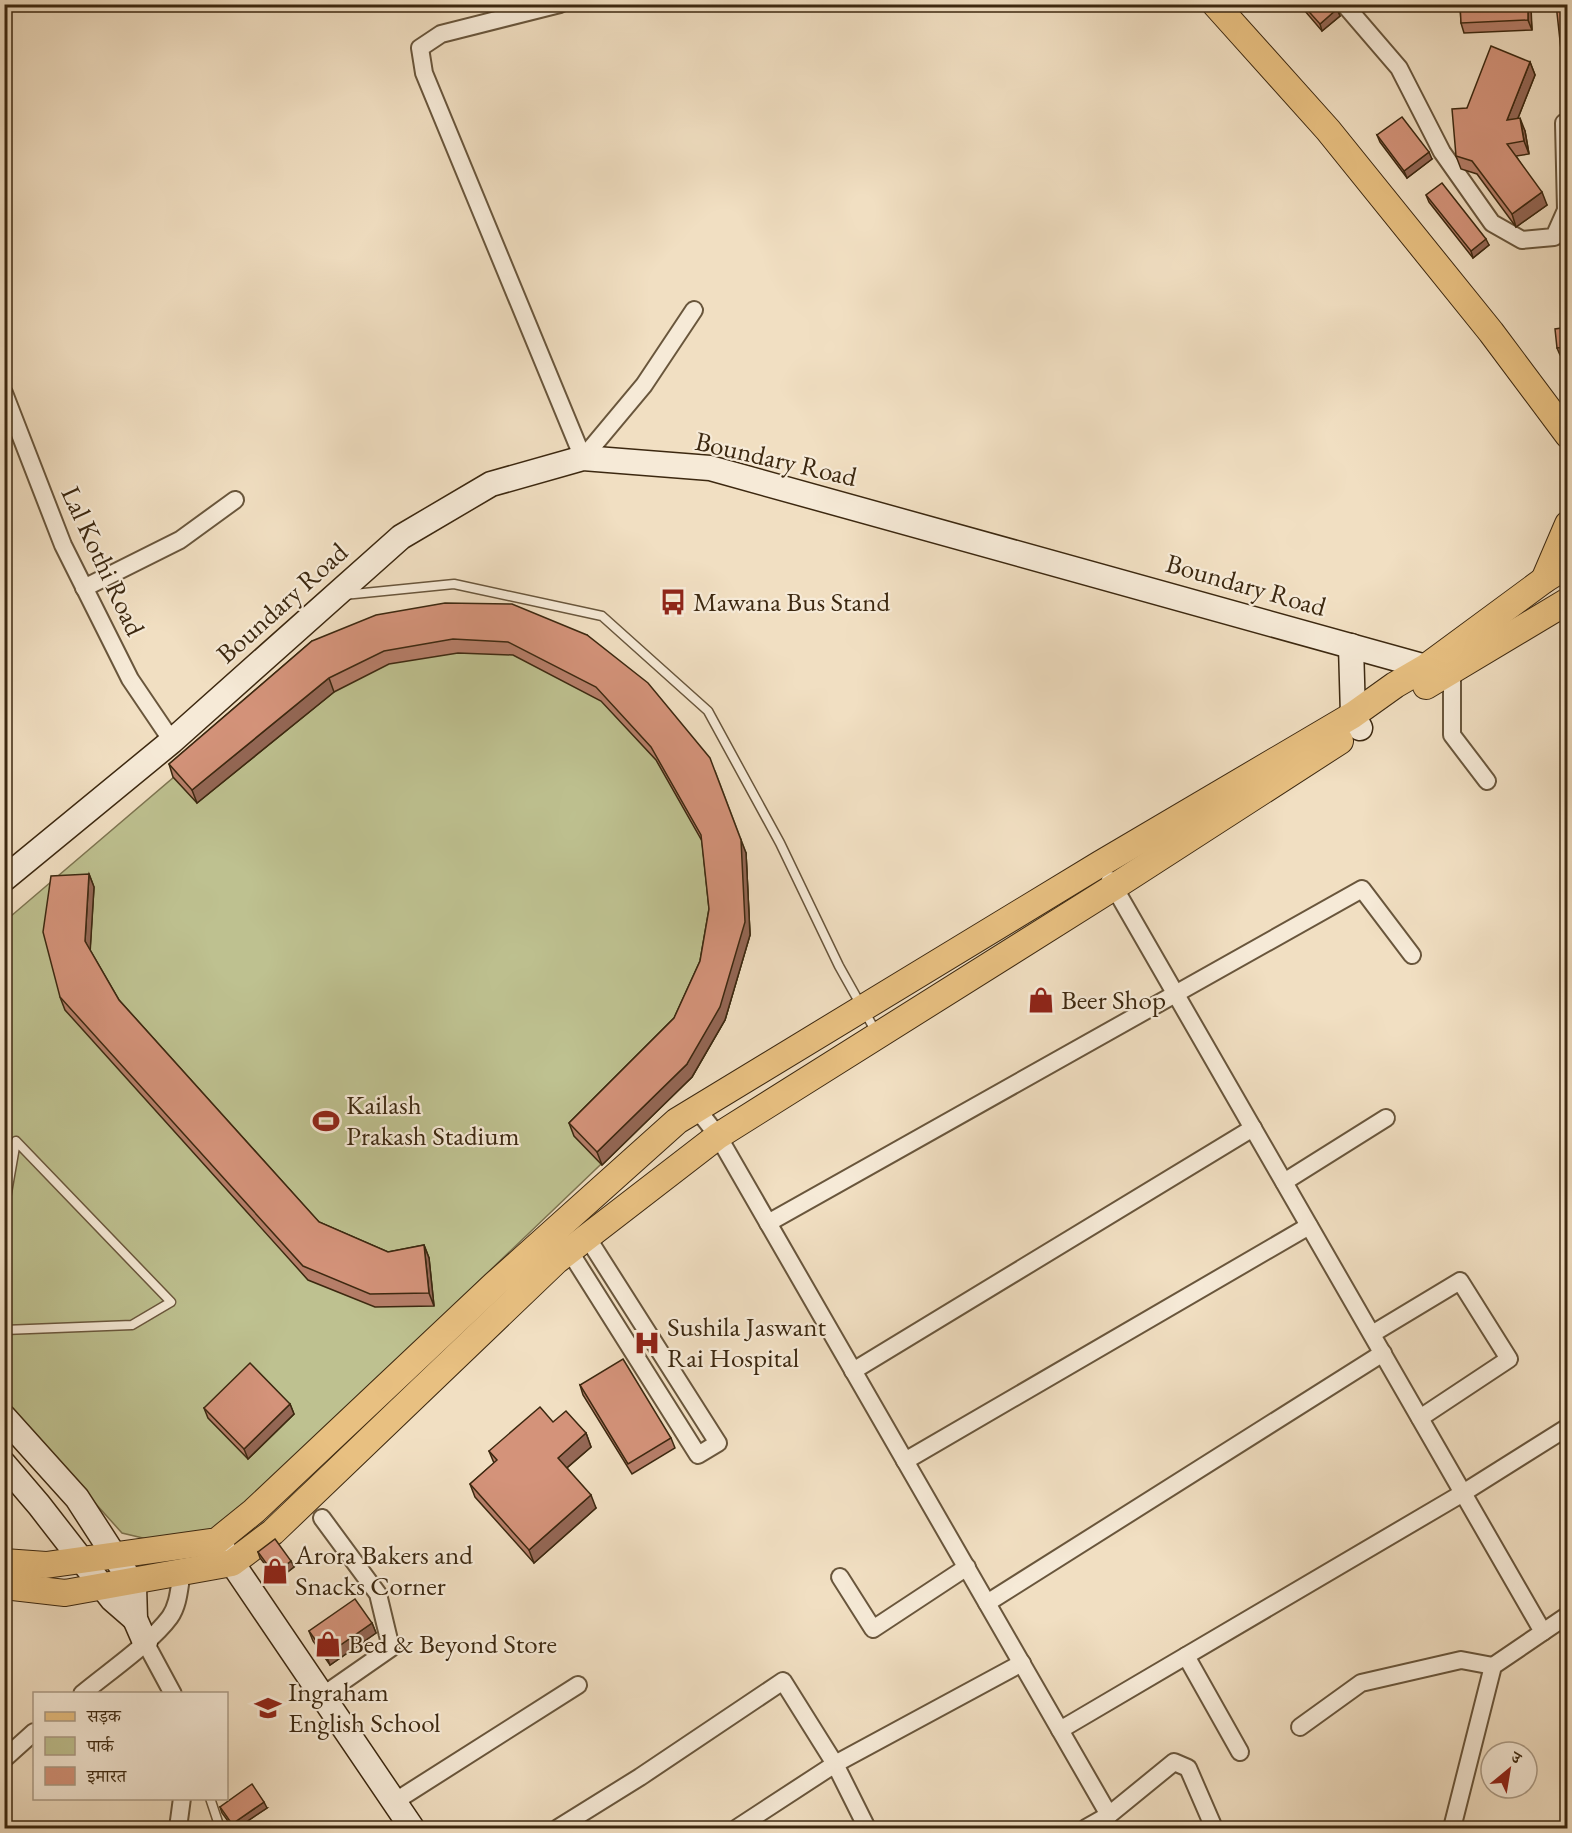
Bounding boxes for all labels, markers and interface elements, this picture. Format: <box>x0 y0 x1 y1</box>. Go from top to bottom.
street label: Boundary Road <box>692 423 861 494</box>
street label: Lal Kothi Road <box>54 480 153 641</box>
street label: Boundary Road <box>209 534 355 671</box>
street label: Boundary Road <box>1162 545 1331 624</box>
place label: Mawana Bus Stand <box>693 584 891 619</box>
bus stop icon: Mawana Bus Stand <box>658 587 688 617</box>
place label: Beer Shop <box>1061 982 1166 1017</box>
shop icon: Beer Shop <box>1026 985 1056 1015</box>
place label: Kailash Prakash Stadium <box>346 1087 519 1153</box>
sports icon: Kailash Prakash Stadium <box>311 1106 341 1136</box>
place label: Sushila Jaswant Rai Hospital <box>667 1309 826 1375</box>
hospital icon: Sushila Jaswant Rai Hospital <box>632 1328 662 1358</box>
place label: Arora Bakers and Snacks Corner <box>294 1537 473 1603</box>
shop icon: Arora Bakers and Snacks Corner <box>260 1556 290 1586</box>
place label: Bed & Beyond Store <box>348 1626 557 1661</box>
shop icon: Bed & Beyond Store <box>313 1629 343 1659</box>
place label: Ingraham English School <box>288 1674 441 1740</box>
legend <box>33 1692 228 1800</box>
school or university icon: Ingraham English School <box>253 1693 283 1723</box>
text: सड़क <box>86 1704 122 1727</box>
text: पार्क <box>86 1734 115 1757</box>
north arrow <box>1479 1740 1539 1800</box>
text: उ <box>1507 1746 1527 1769</box>
text: इमारत <box>86 1764 127 1787</box>

